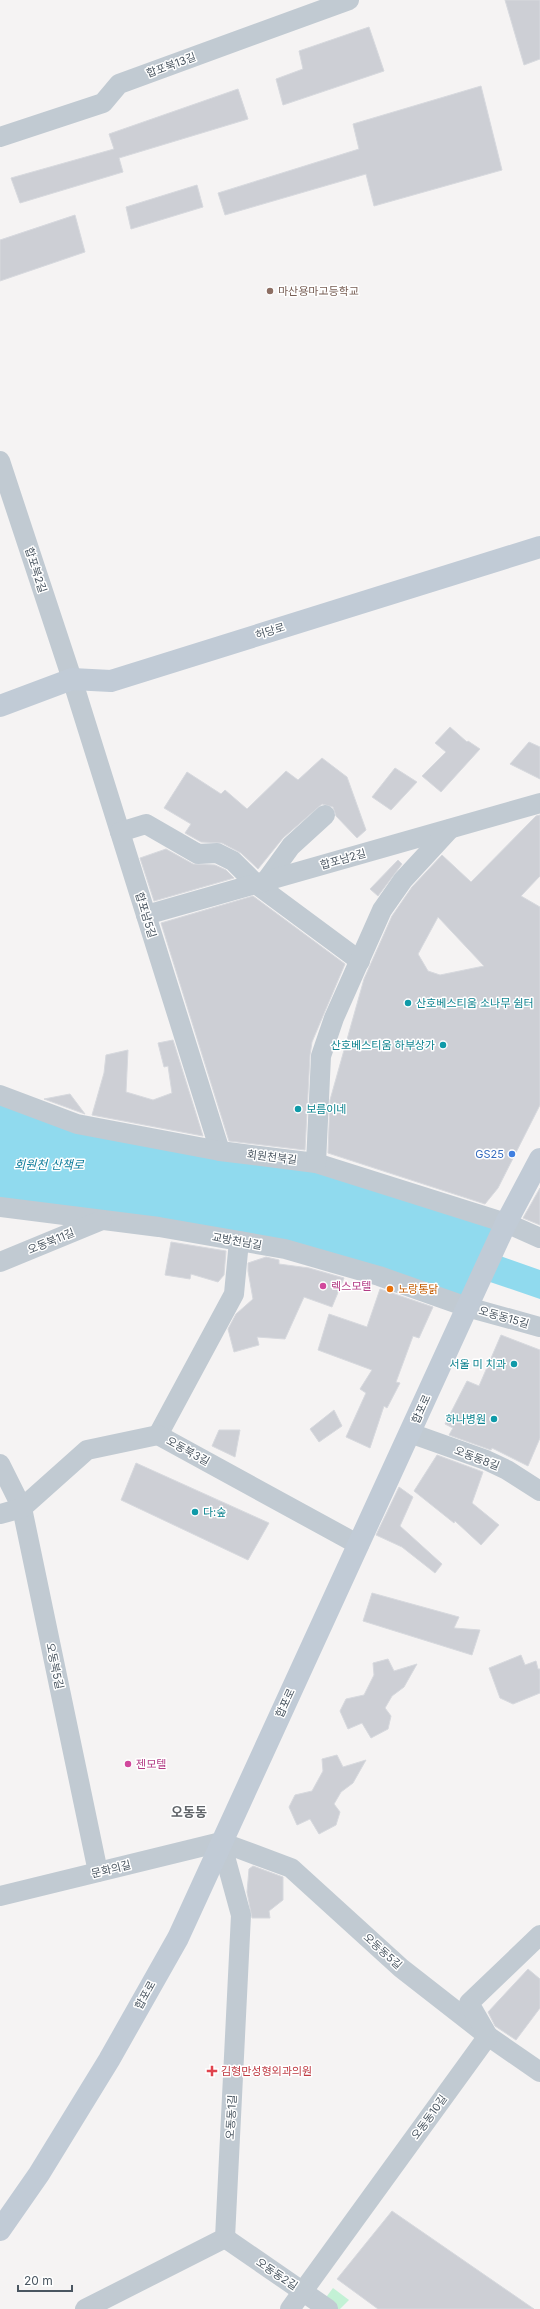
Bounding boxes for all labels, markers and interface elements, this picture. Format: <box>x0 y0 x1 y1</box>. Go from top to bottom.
street label: 합포북13길 <box>144 50 198 80</box>
place label: 마산용마고등학교 <box>278 284 359 298</box>
marker: 마산용마고등학교 <box>265 286 275 296</box>
street label: 합포북2길 <box>22 545 50 595</box>
street label: 허당로 <box>253 620 287 642</box>
street label: 합포남2길 <box>318 846 368 872</box>
street label: 합포남5길 <box>132 890 160 940</box>
place label: 산호베스티움 소나무 쉼터 <box>416 996 534 1010</box>
marker: 산호베스티움 소나무 쉼터 <box>403 998 413 1008</box>
place label: 산호베스티움 하부상가 <box>331 1038 435 1052</box>
marker: 산호베스티움 하부상가 <box>438 1040 448 1050</box>
place label: 보름이네 <box>306 1102 346 1116</box>
marker: 보름이네 <box>293 1104 303 1114</box>
street label: 회원천북길 <box>246 1147 298 1167</box>
place label: GS25 <box>475 1147 504 1161</box>
marker: GS25 <box>507 1149 517 1159</box>
water label: 회원천 산책로 <box>14 1157 85 1172</box>
street label: 오동북11길 <box>25 1225 77 1257</box>
street label: 교방천남길 <box>211 1230 263 1252</box>
place label: 렉스모텔 <box>331 1279 371 1293</box>
marker: 렉스모텔 <box>318 1281 328 1291</box>
place label: 노랑통닭 <box>398 1282 438 1296</box>
marker: 노랑통닭 <box>385 1284 395 1294</box>
street label: 오동동15길 <box>477 1303 531 1331</box>
place label: 서울 미 치과 <box>449 1357 506 1371</box>
marker: 서울 미 치과 <box>509 1359 519 1369</box>
street label: 합포로 <box>408 1392 434 1426</box>
place label: 하나병원 <box>446 1412 486 1426</box>
marker: 하나병원 <box>489 1414 499 1424</box>
street label: 오동북3길 <box>164 1433 212 1469</box>
street label: 오동동8길 <box>452 1443 502 1473</box>
place label: 다:숲 <box>203 1505 226 1519</box>
marker: 다:숲 <box>190 1507 200 1517</box>
street label: 오동북5길 <box>43 1641 67 1691</box>
street label: 합포로 <box>272 1686 298 1720</box>
place label: 젠모텔 <box>136 1757 166 1771</box>
marker: 젠모텔 <box>123 1759 133 1769</box>
district label: 오동동 <box>171 1804 207 1820</box>
street label: 문화의길 <box>90 1857 132 1881</box>
street label: 오동동5길 <box>361 1930 405 1972</box>
street label: 합포로 <box>132 1978 158 2012</box>
place label: 김형만성형외과의원 <box>221 2064 312 2078</box>
marker: 김형만성형외과의원 <box>206 2065 218 2077</box>
street label: 오동동10길 <box>408 2092 450 2142</box>
street label: 오동동1길 <box>223 2094 239 2140</box>
street label: 오동동2길 <box>254 2255 300 2293</box>
scale bar <box>18 2267 72 2293</box>
text: 20 m <box>24 2273 53 2288</box>

